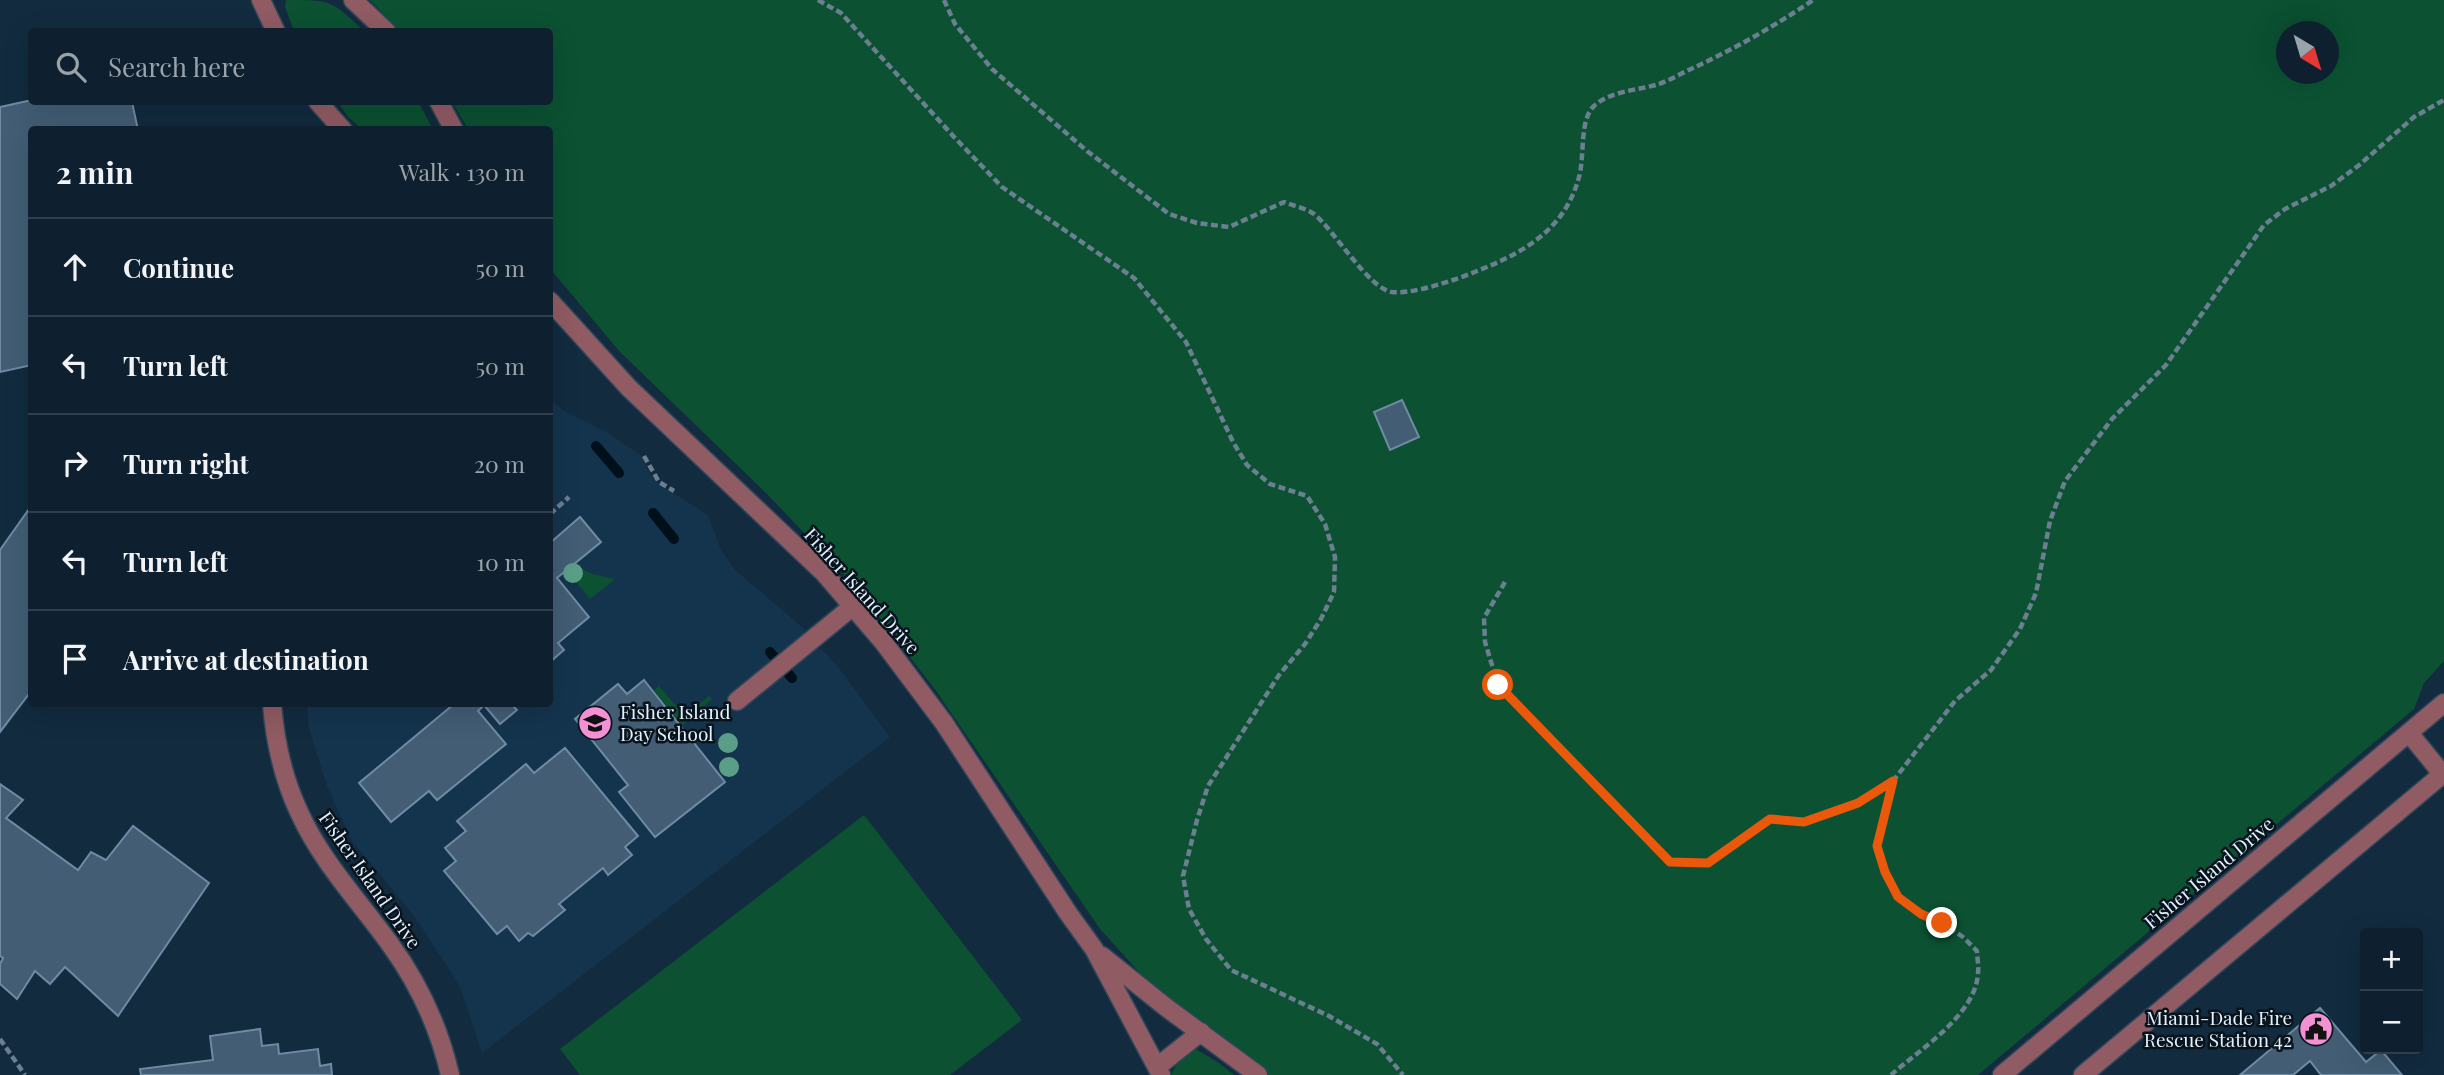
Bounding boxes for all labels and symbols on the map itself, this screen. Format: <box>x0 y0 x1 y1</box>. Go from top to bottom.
north arrow <box>2276 21 2339 84</box>
street label: Fisher Island Drive <box>799 522 927 659</box>
route start <box>1482 669 1513 700</box>
place label: Fisher Island Day School <box>620 698 731 746</box>
school or university icon: Fisher Island Day School <box>576 704 614 742</box>
street label: Fisher Island Drive <box>314 806 428 953</box>
street label: Fisher Island Drive <box>2138 810 2279 934</box>
route end <box>1926 907 1957 938</box>
place label: Miami-Dade Fire Rescue Station 42 <box>2144 1004 2292 1052</box>
public building icon: Miami-Dade Fire Rescue Station 42 <box>2297 1010 2335 1048</box>

